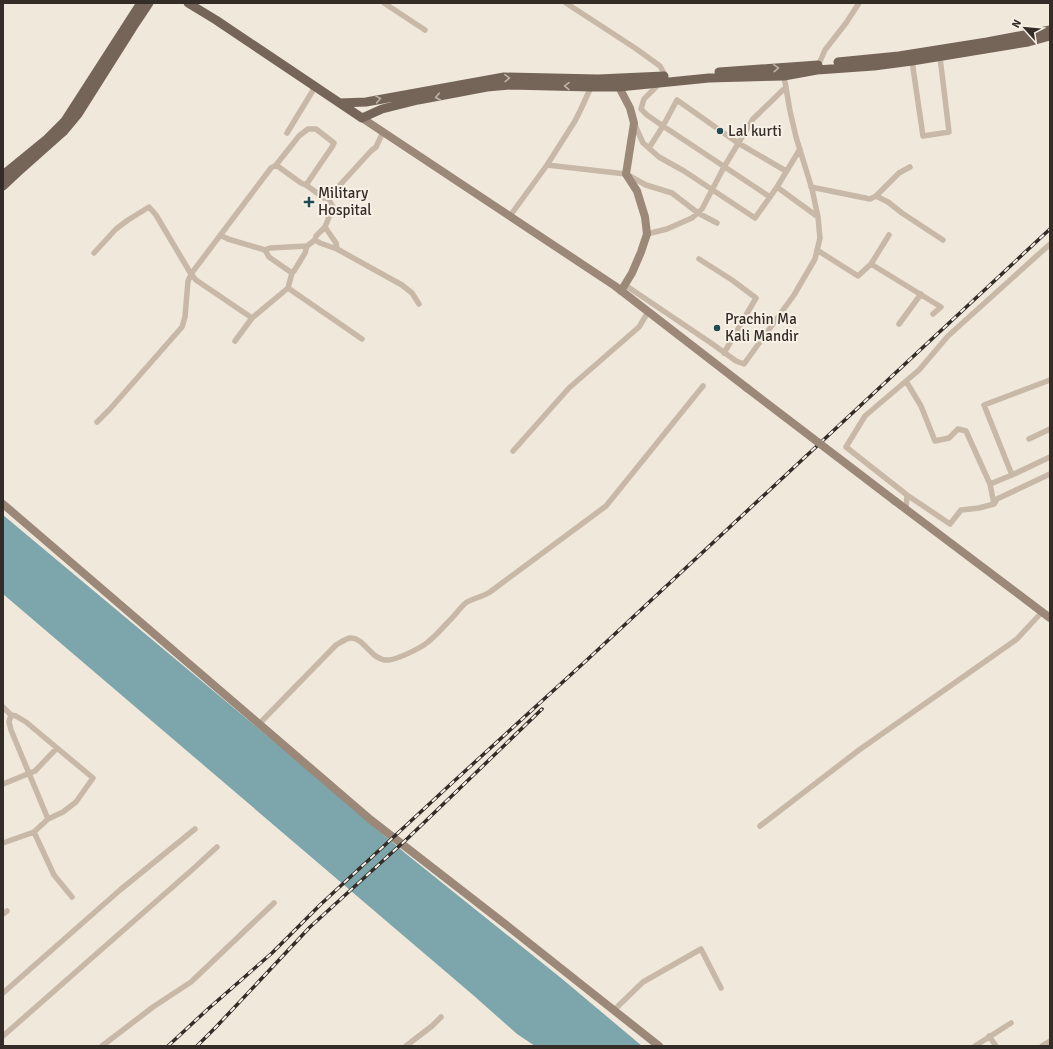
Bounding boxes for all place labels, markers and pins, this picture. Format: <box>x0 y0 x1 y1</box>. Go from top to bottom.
place label: Lal kurti <box>728 122 782 140</box>
marker: Lal kurti <box>715 126 725 136</box>
place label: Military Hospital <box>318 184 372 219</box>
marker: Military Hospital <box>303 196 315 208</box>
place label: Prachin Ma Kali Mandir <box>725 310 799 345</box>
marker: Prachin Ma Kali Mandir <box>712 323 722 333</box>

